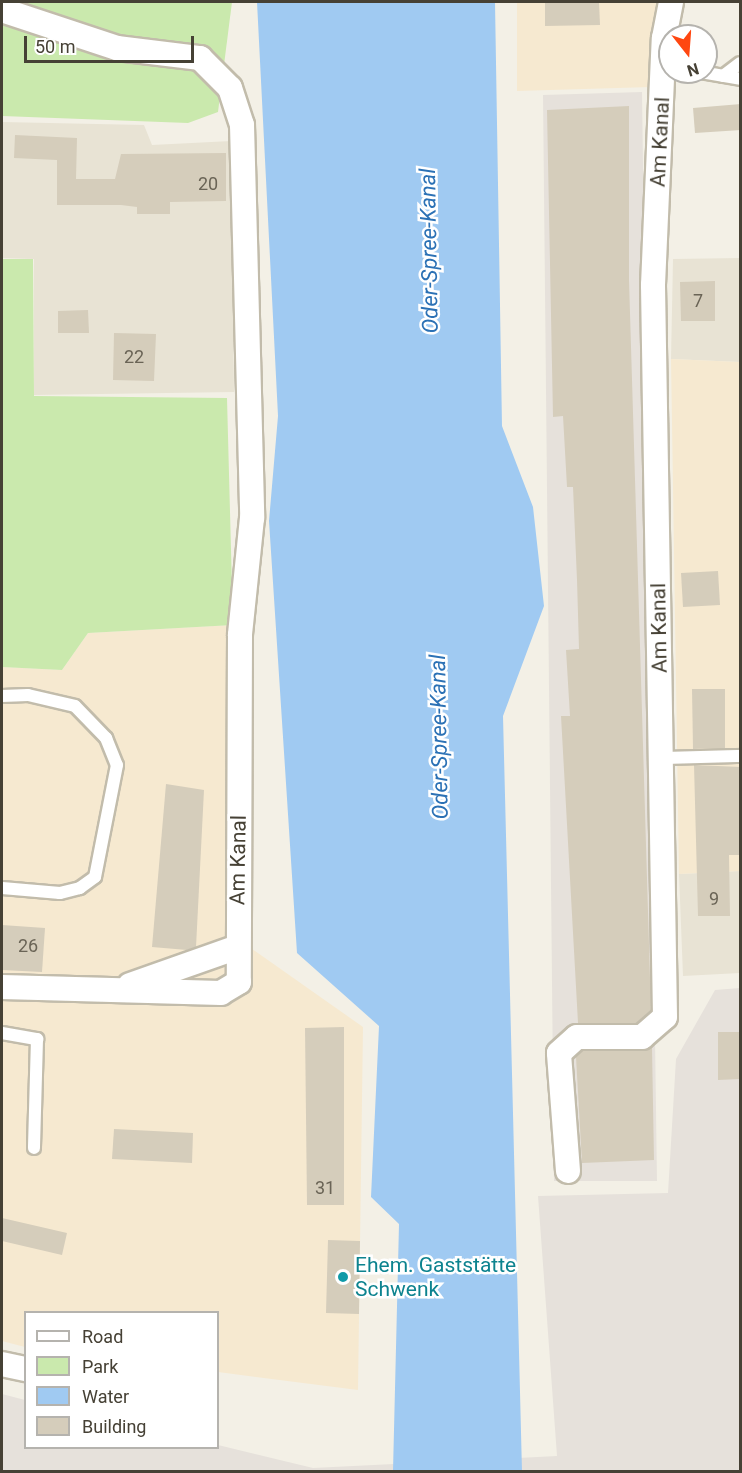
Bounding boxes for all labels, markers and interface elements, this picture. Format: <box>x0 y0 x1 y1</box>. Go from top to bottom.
scale bar <box>27 24 196 62</box>
north arrow <box>658 24 718 84</box>
text: 50 m <box>35 36 75 57</box>
text: N <box>685 59 701 81</box>
street label: Am Kanal <box>645 96 675 188</box>
water label: Oder-Spree-Kanal <box>414 168 444 334</box>
house number: 20 <box>198 173 218 195</box>
house number: 7 <box>693 290 703 312</box>
house number: 22 <box>124 346 144 368</box>
street label: Am Kanal <box>646 583 672 673</box>
water label: Oder-Spree-Kanal <box>424 654 454 820</box>
street label: Am Kanal <box>225 815 251 905</box>
house number: 9 <box>709 888 719 910</box>
house number: 26 <box>18 935 38 957</box>
house number: 31 <box>315 1177 335 1199</box>
place label: Ehem. Gaststätte Schwenk <box>355 1252 516 1302</box>
marker: Ehem. Gaststätte Schwenk <box>336 1270 350 1284</box>
legend <box>24 1311 219 1449</box>
text: Road <box>82 1326 123 1347</box>
text: Park <box>82 1356 118 1377</box>
text: Water <box>82 1386 129 1407</box>
text: Building <box>82 1416 146 1437</box>

